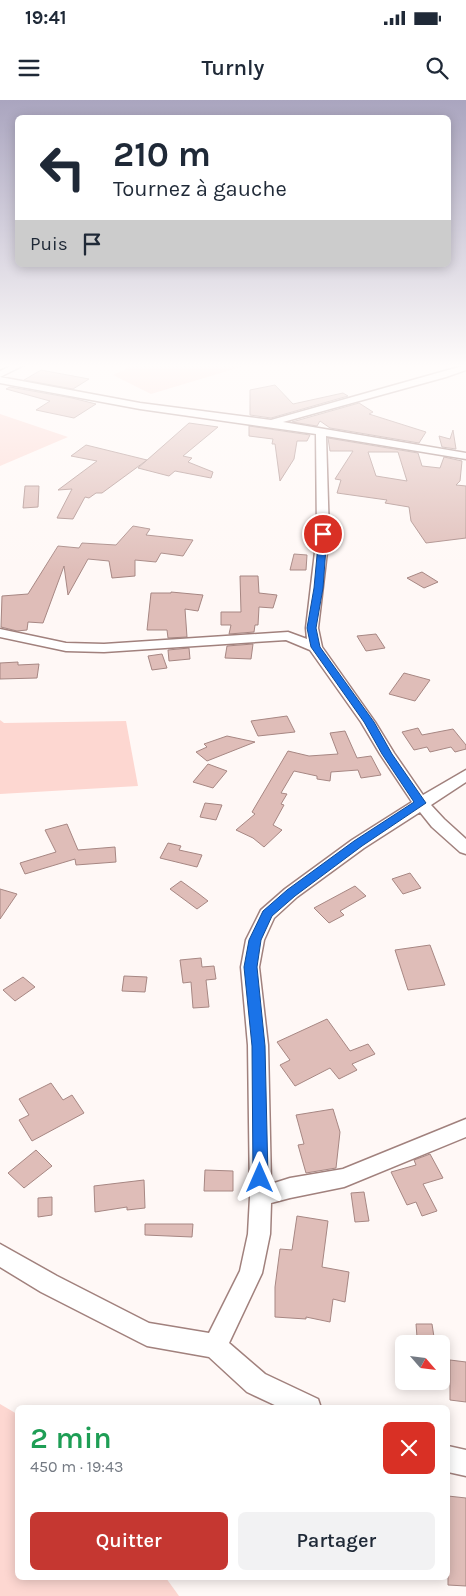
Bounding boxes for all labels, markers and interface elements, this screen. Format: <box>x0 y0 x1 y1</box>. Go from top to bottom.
text: 19:41 <box>25 7 67 29</box>
icon: menu <box>15 54 43 82</box>
icon: search <box>423 54 451 82</box>
text: Turnly <box>202 55 264 81</box>
text: 210 m <box>113 134 211 175</box>
icon: left <box>30 135 95 200</box>
text: Tournez à gauche <box>113 176 287 202</box>
icon: arrive <box>78 230 106 258</box>
text: Puis <box>30 233 68 255</box>
pin <box>302 513 344 555</box>
icon: arrive <box>309 520 337 548</box>
position arrow <box>233 1151 285 1203</box>
north arrow <box>395 1335 450 1390</box>
map controls <box>395 1335 450 1390</box>
text: 2 min <box>30 1420 112 1456</box>
button: close <box>383 1422 435 1474</box>
text: 450 m · 19:43 <box>30 1457 123 1476</box>
button: Quitter <box>30 1512 228 1570</box>
button: Partager <box>238 1512 435 1570</box>

